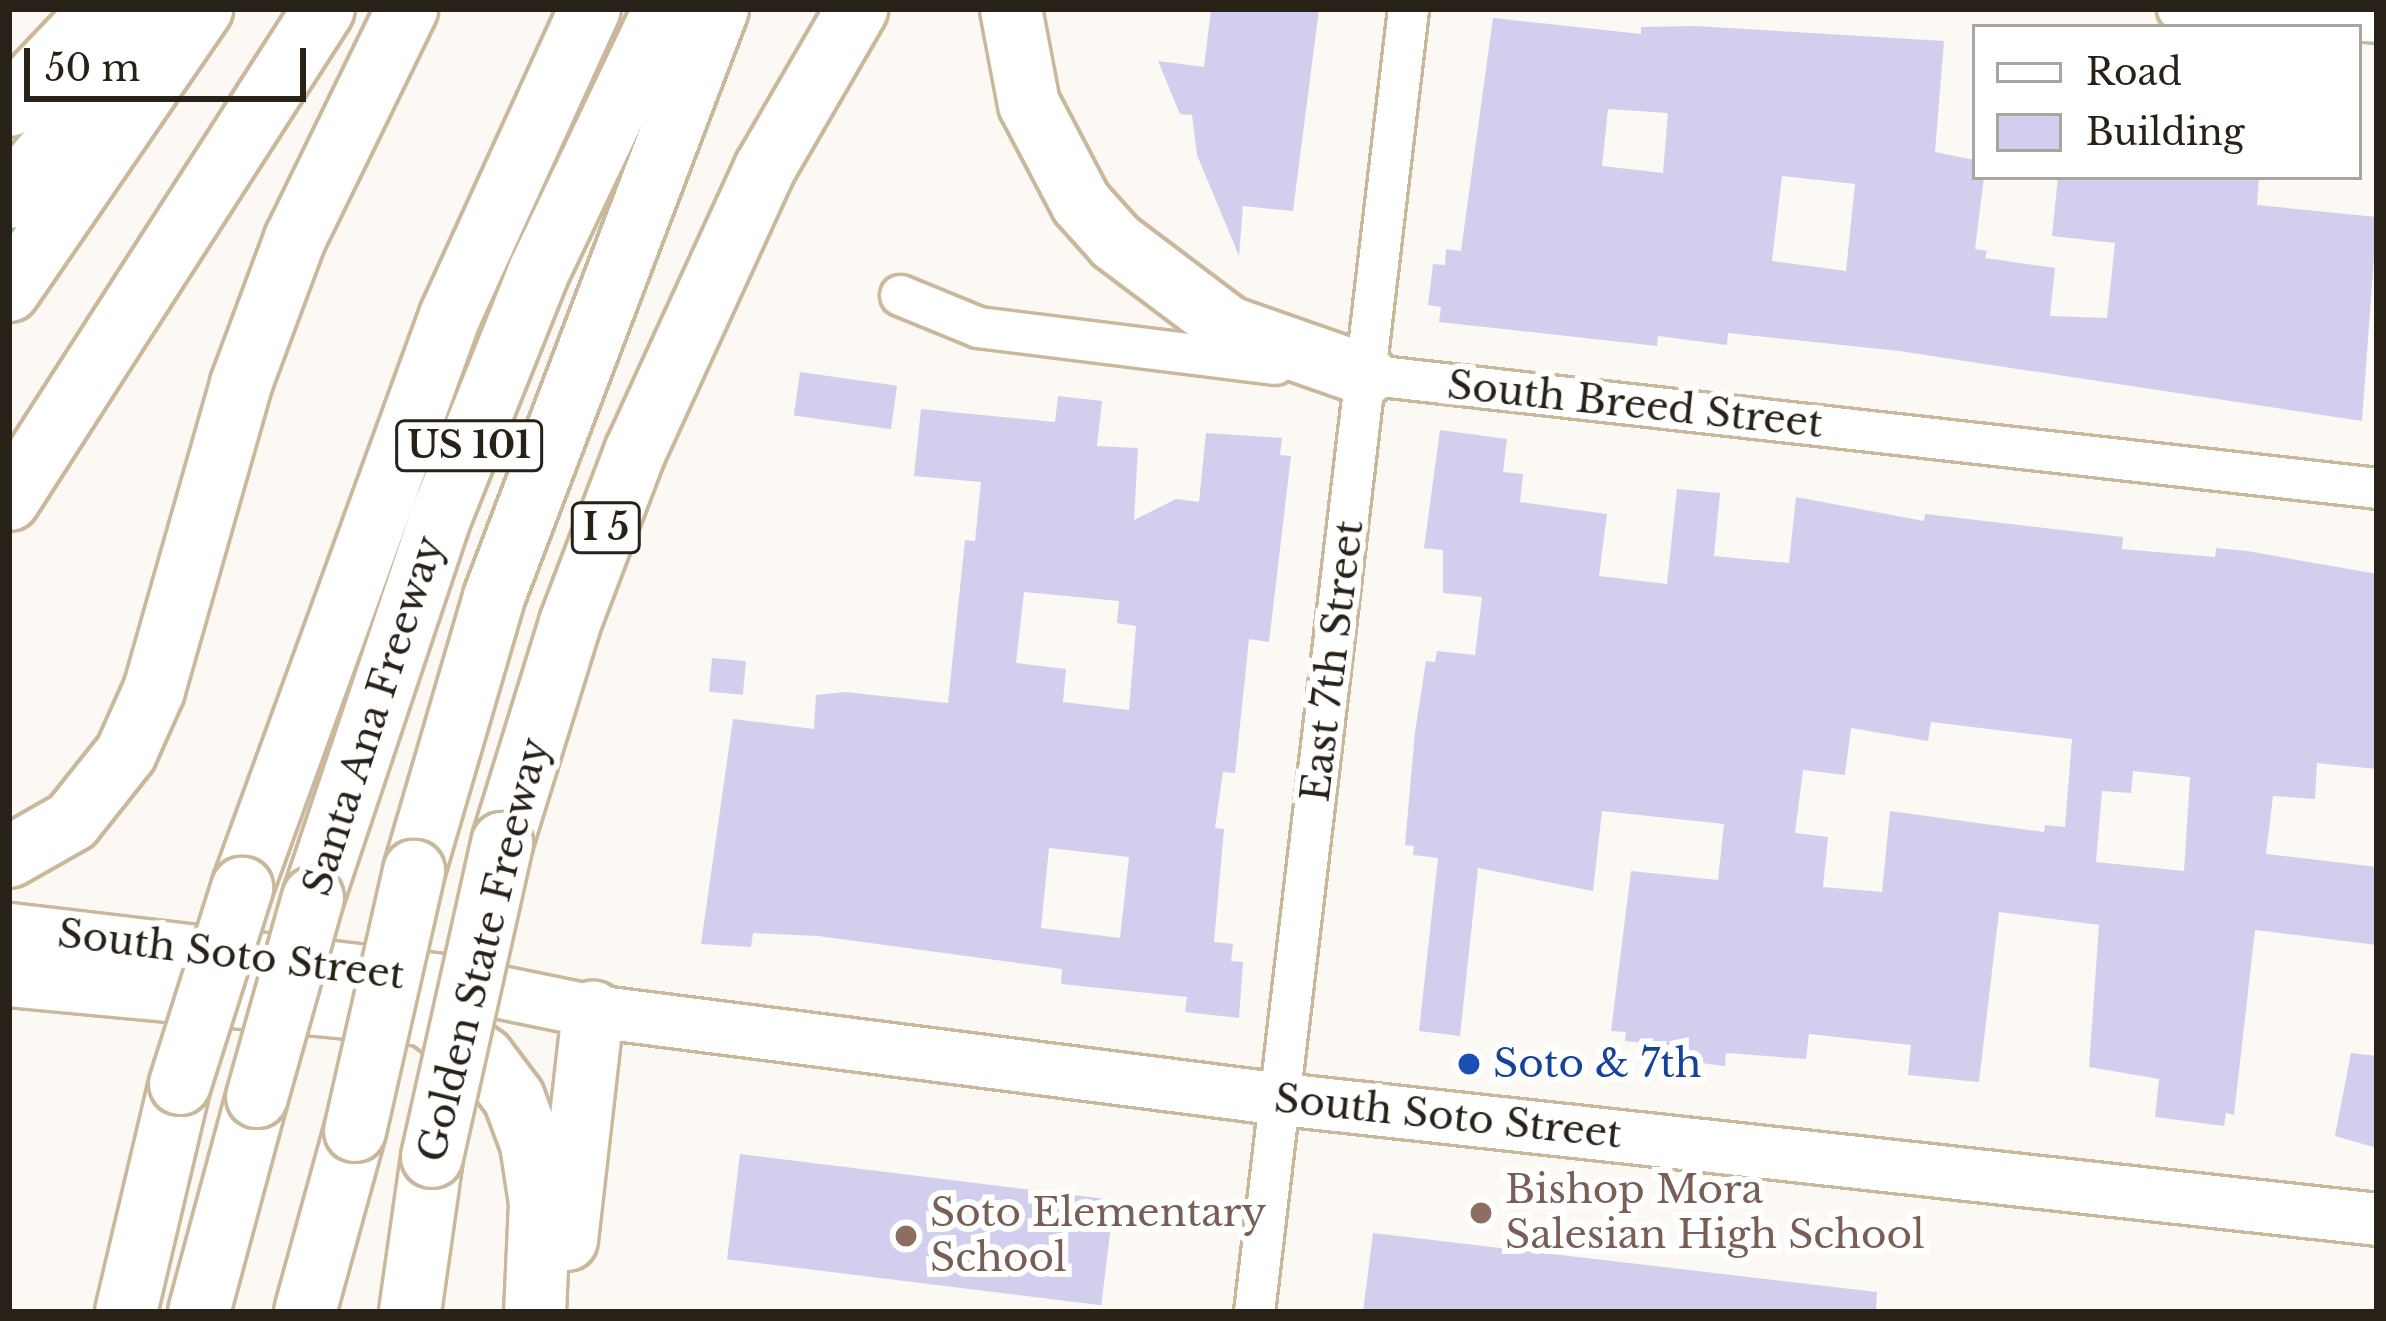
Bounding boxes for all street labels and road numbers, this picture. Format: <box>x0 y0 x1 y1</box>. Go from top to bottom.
street label: South Breed Street <box>1445 362 1825 448</box>
road number: US 101 <box>394 416 544 476</box>
road number: I 5 <box>570 498 642 558</box>
street label: East 7th Street <box>1293 518 1373 804</box>
street label: Santa Ana Freeway <box>293 529 455 903</box>
street label: Golden State Freeway <box>409 733 559 1167</box>
street label: South Soto Street <box>55 911 407 999</box>
street label: South Soto Street <box>1272 1075 1624 1159</box>

